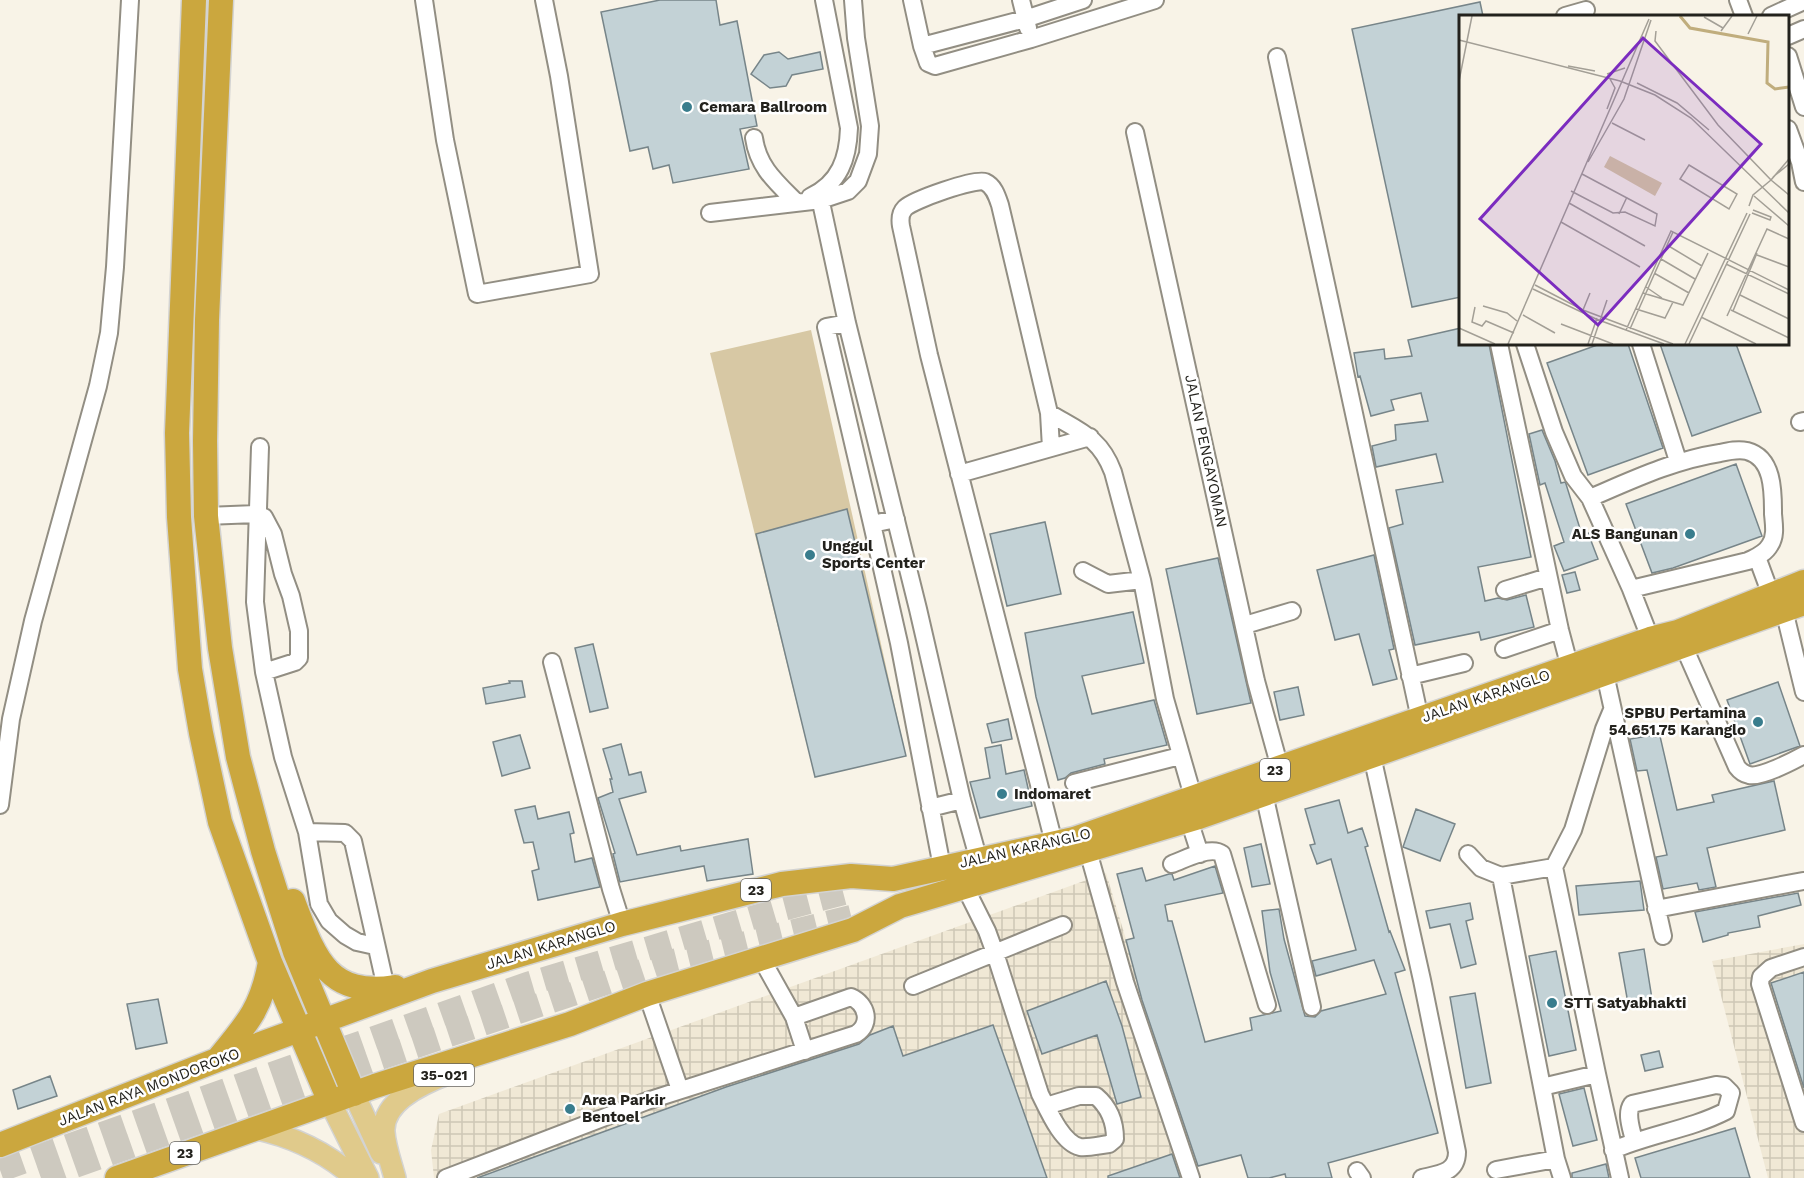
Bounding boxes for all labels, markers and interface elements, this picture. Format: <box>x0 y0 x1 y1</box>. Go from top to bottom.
inset map <box>1459 15 1789 345</box>
place label: Cemara Ballroom <box>699 98 827 116</box>
marker: Cemara Ballroom <box>680 100 694 114</box>
street label: JALAN PENGAYOMAN <box>1181 373 1231 529</box>
place label: ALS Bangunan <box>1572 525 1678 543</box>
marker: ALS Bangunan <box>1683 527 1697 541</box>
place label: Unggul Sports Center <box>822 537 926 572</box>
marker: Unggul Sports Center <box>803 548 817 562</box>
street label: JALAN KARANGLO <box>1420 666 1552 726</box>
place label: SPBU Pertamina 54.651.75 Karanglo <box>1609 704 1746 739</box>
marker: SPBU Pertamina 54.651.75 Karanglo <box>1751 715 1765 729</box>
road number: 23 <box>1260 759 1290 781</box>
place label: Indomaret <box>1014 785 1091 803</box>
marker: Indomaret <box>995 787 1009 801</box>
street label: JALAN KARANGLO <box>958 824 1092 872</box>
road number: 23 <box>741 879 771 901</box>
street label: JALAN KARANGLO <box>484 917 618 973</box>
place label: STT Satyabhakti <box>1564 994 1686 1012</box>
marker: STT Satyabhakti <box>1545 996 1559 1010</box>
street label: JALAN RAYA MONDOROKO <box>56 1044 242 1130</box>
road number: 35-021 <box>414 1064 474 1086</box>
place label: Area Parkir Bentoel <box>582 1091 666 1126</box>
marker: Area Parkir Bentoel <box>563 1102 577 1116</box>
road number: 23 <box>170 1142 200 1164</box>

